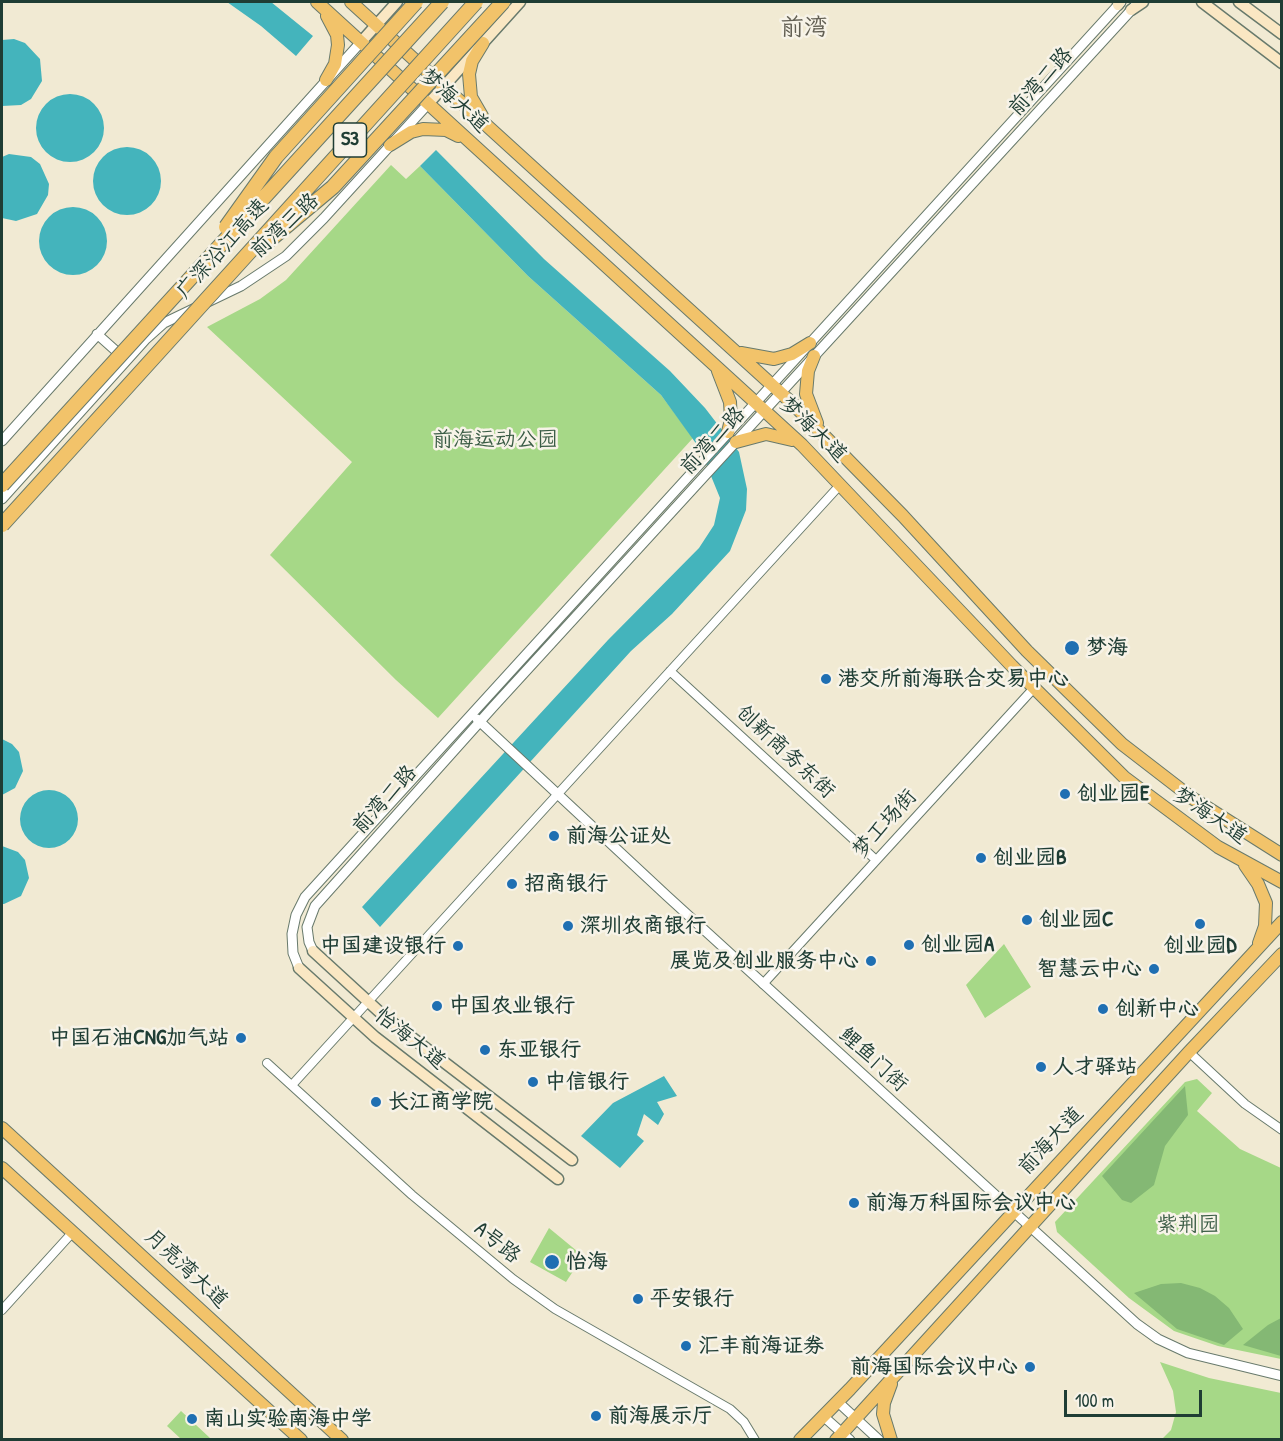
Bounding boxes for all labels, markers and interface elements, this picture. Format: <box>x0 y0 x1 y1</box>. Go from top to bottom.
district label: 前湾 <box>780 15 828 43</box>
street label: 前湾二路 <box>1004 42 1078 122</box>
street label: 梦海大道 <box>414 64 494 138</box>
road number: S3 <box>334 123 366 157</box>
street label: 前湾三路 <box>246 188 324 264</box>
street label: 广深沿江高速 <box>171 194 275 304</box>
street label: 梦海大道 <box>774 392 852 468</box>
street label: 前湾二路 <box>675 402 751 480</box>
park label: 前海运动公园 <box>432 427 558 453</box>
place label: 梦海 <box>1086 635 1128 661</box>
marker: 梦海 <box>1063 639 1081 657</box>
place label: 港交所前海联合交易中心 <box>838 666 1069 692</box>
marker: 港交所前海联合交易中心 <box>819 672 833 686</box>
street label: 创新商务东街 <box>730 700 840 804</box>
street label: 前湾二路 <box>348 760 422 840</box>
place label: 创业园E <box>1077 781 1149 807</box>
street label: 梦海大道 <box>1168 782 1252 850</box>
street label: 梦工场街 <box>848 784 922 864</box>
marker: 创业园E <box>1058 787 1072 801</box>
place label: 前海公证处 <box>566 823 671 849</box>
marker: 前海公证处 <box>547 829 561 843</box>
place label: 创业园B <box>993 845 1067 871</box>
marker: 创业园B <box>974 851 988 865</box>
place label: 招商银行 <box>524 871 608 897</box>
marker: 招商银行 <box>505 877 519 891</box>
place label: 创业园C <box>1039 907 1114 933</box>
place label: 深圳农商银行 <box>580 913 706 939</box>
marker: 创业园C <box>1020 913 1034 927</box>
marker: 创业园D <box>1193 917 1207 931</box>
marker: 深圳农商银行 <box>561 919 575 933</box>
place label: 创业园A <box>921 932 994 958</box>
place label: 中国建设银行 <box>320 933 446 959</box>
place label: 创业园D <box>1164 933 1236 959</box>
marker: 创业园A <box>902 938 916 952</box>
marker: 中国建设银行 <box>451 939 465 953</box>
place label: 展览及创业服务中心 <box>670 948 859 974</box>
marker: 展览及创业服务中心 <box>864 954 878 968</box>
place label: 智慧云中心 <box>1037 956 1142 982</box>
marker: 智慧云中心 <box>1147 962 1161 976</box>
place label: 中国农业银行 <box>449 993 575 1019</box>
place label: 创新中心 <box>1115 996 1199 1022</box>
marker: 中国农业银行 <box>430 999 444 1013</box>
marker: 创新中心 <box>1096 1002 1110 1016</box>
street label: 怡海大道 <box>369 1003 451 1075</box>
street label: 鲤鱼门街 <box>833 1023 913 1097</box>
place label: 中国石油CNG加气站 <box>49 1025 229 1051</box>
marker: 中国石油CNG加气站 <box>234 1031 248 1045</box>
place label: 东亚银行 <box>497 1037 581 1063</box>
marker: 东亚银行 <box>478 1043 492 1057</box>
place label: 人才驿站 <box>1053 1054 1137 1080</box>
marker: 人才驿站 <box>1034 1060 1048 1074</box>
place label: 中信银行 <box>545 1069 629 1095</box>
marker: 中信银行 <box>526 1075 540 1089</box>
place label: 长江商学院 <box>388 1089 493 1115</box>
marker: 长江商学院 <box>369 1095 383 1109</box>
street label: 前海大道 <box>1013 1102 1089 1180</box>
place label: 前海万科国际会议中心 <box>866 1190 1076 1216</box>
marker: 前海万科国际会议中心 <box>847 1196 861 1210</box>
park label: 紫荆园 <box>1157 1212 1219 1238</box>
street label: A号路 <box>469 1217 525 1269</box>
street label: 月亮湾大道 <box>139 1224 233 1314</box>
place label: 怡海 <box>566 1249 608 1275</box>
marker: 怡海 <box>543 1253 561 1271</box>
place label: 平安银行 <box>650 1286 734 1312</box>
marker: 平安银行 <box>631 1292 645 1306</box>
place label: 汇丰前海证券 <box>698 1333 824 1359</box>
marker: 汇丰前海证券 <box>679 1339 693 1353</box>
place label: 前海国际会议中心 <box>850 1354 1018 1380</box>
marker: 前海国际会议中心 <box>1023 1360 1037 1374</box>
scale bar <box>1067 1378 1205 1416</box>
text: 100 m <box>1075 1388 1114 1413</box>
place label: 前海展示厅 <box>608 1403 713 1429</box>
place label: 南山实验南海中学 <box>204 1406 372 1432</box>
marker: 前海展示厅 <box>589 1409 603 1423</box>
marker: 南山实验南海中学 <box>185 1412 199 1426</box>

